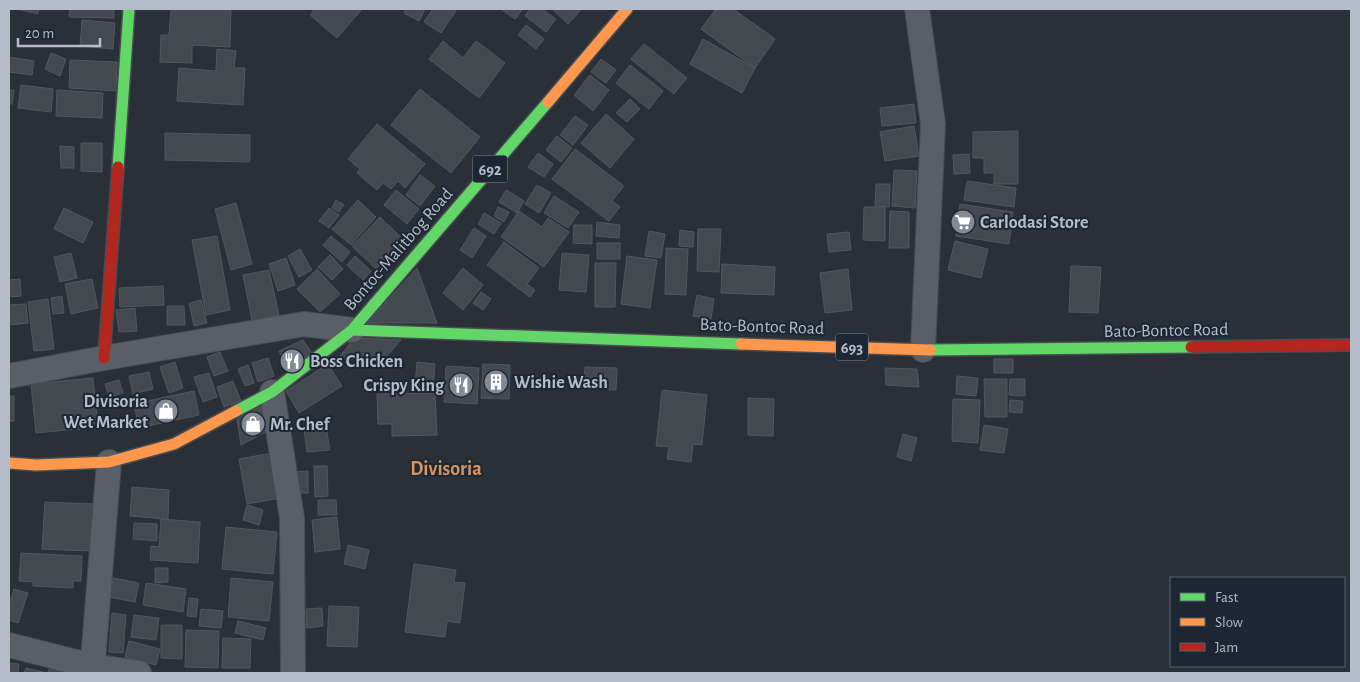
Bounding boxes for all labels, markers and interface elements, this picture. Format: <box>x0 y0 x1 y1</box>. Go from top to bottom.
scale bar <box>18 15 100 47</box>
text: 20 m <box>25 26 54 41</box>
road number: 692 <box>472 156 508 182</box>
street label: Bontoc-Malitbog Road <box>341 185 457 314</box>
supermarket icon: Carlodasi Store <box>950 209 976 235</box>
place label: Carlodasi Store <box>980 214 1089 232</box>
street label: Bato-Bontoc Road <box>699 316 825 338</box>
street label: Bato-Bontoc Road <box>1103 321 1229 341</box>
road number: 693 <box>836 334 868 361</box>
restaurant icon: Boss Chicken <box>279 348 305 374</box>
place label: Boss Chicken <box>310 353 403 371</box>
building icon: Wishie Wash <box>483 369 509 395</box>
restaurant icon: Crispy King <box>448 372 474 398</box>
place label: Wishie Wash <box>514 374 608 392</box>
place label: Crispy King <box>364 377 445 395</box>
place label: Divisoria Wet Market <box>63 393 148 432</box>
shop icon: Divisoria Wet Market <box>153 398 179 424</box>
shop icon: Mr. Chef <box>240 411 266 437</box>
place label: Mr. Chef <box>270 416 331 434</box>
district label: Divisoria <box>410 459 482 479</box>
legend <box>1170 577 1345 667</box>
text: Fast <box>1215 590 1239 605</box>
text: Slow <box>1215 615 1243 630</box>
text: Jam <box>1215 640 1238 655</box>

